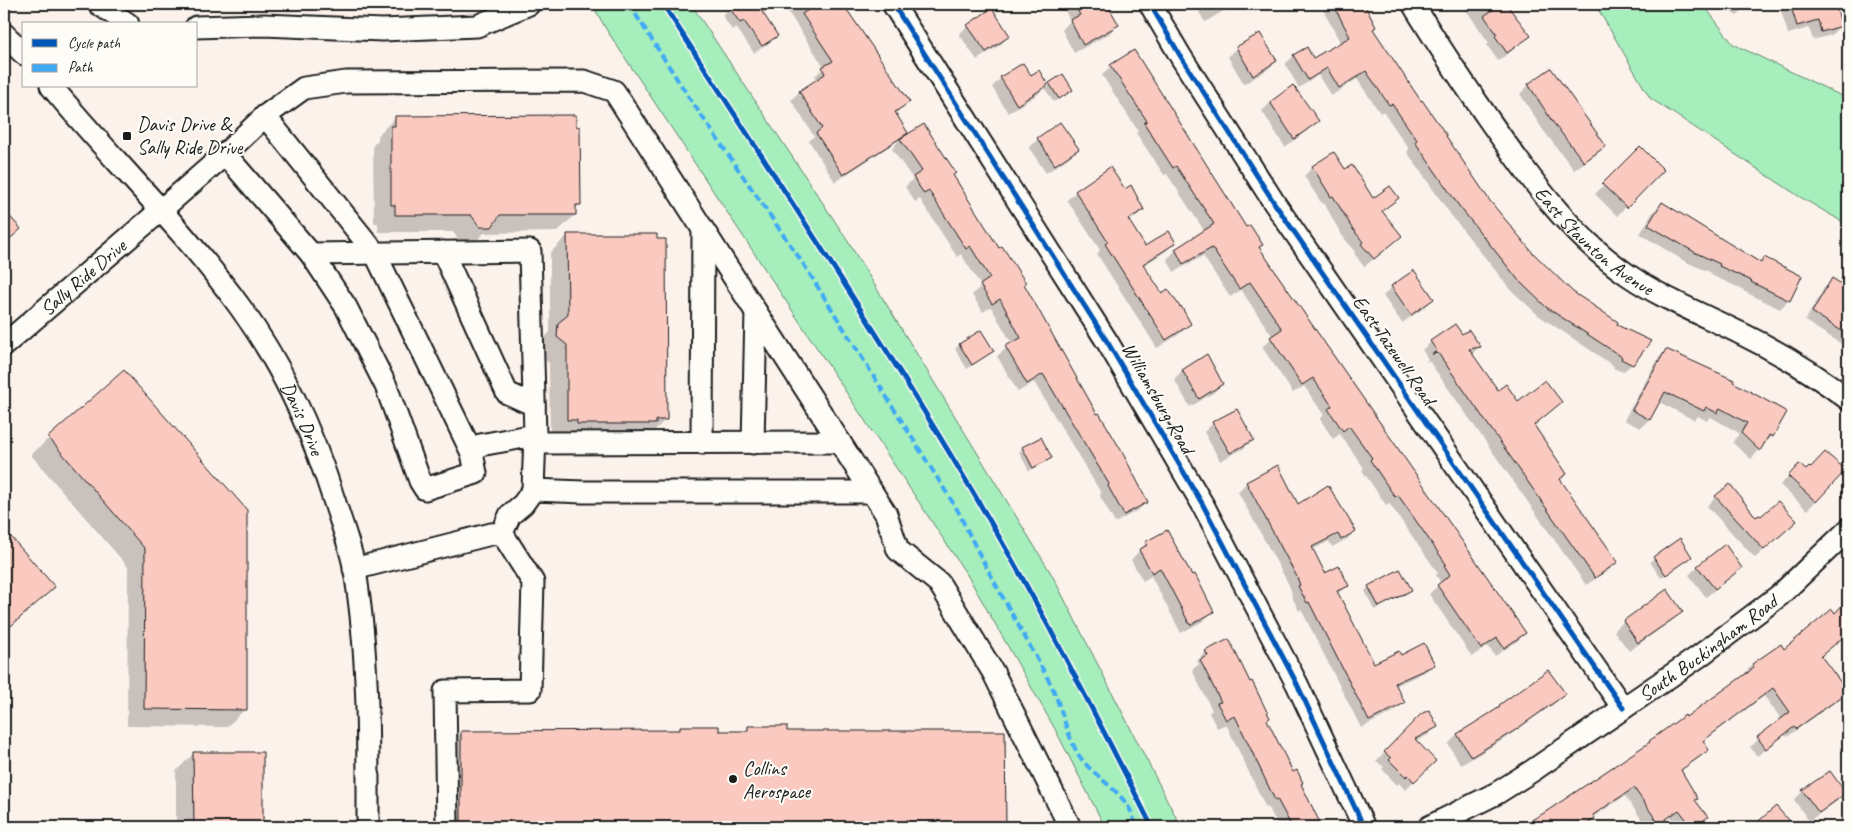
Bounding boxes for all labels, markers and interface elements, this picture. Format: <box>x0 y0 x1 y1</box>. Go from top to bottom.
legend <box>22 22 198 88</box>
text: Cycle path <box>68 34 120 53</box>
text: Path <box>68 58 94 77</box>
place label: Davis Drive & Sally Ride Drive <box>137 112 244 160</box>
marker: Davis Drive & Sally Ride Drive <box>121 130 133 142</box>
street label: East Staunton Avenue <box>1530 181 1659 301</box>
street label: Sally Ride Drive <box>35 232 132 321</box>
street label: East Tazewell Road <box>1347 290 1443 412</box>
street label: Williamsburg Road <box>1116 338 1201 461</box>
street label: Davis Drive <box>275 377 330 460</box>
street label: South Buckingham Road <box>1634 587 1785 707</box>
place label: Collins Aerospace <box>743 756 811 804</box>
marker: Collins Aerospace <box>727 773 739 785</box>

